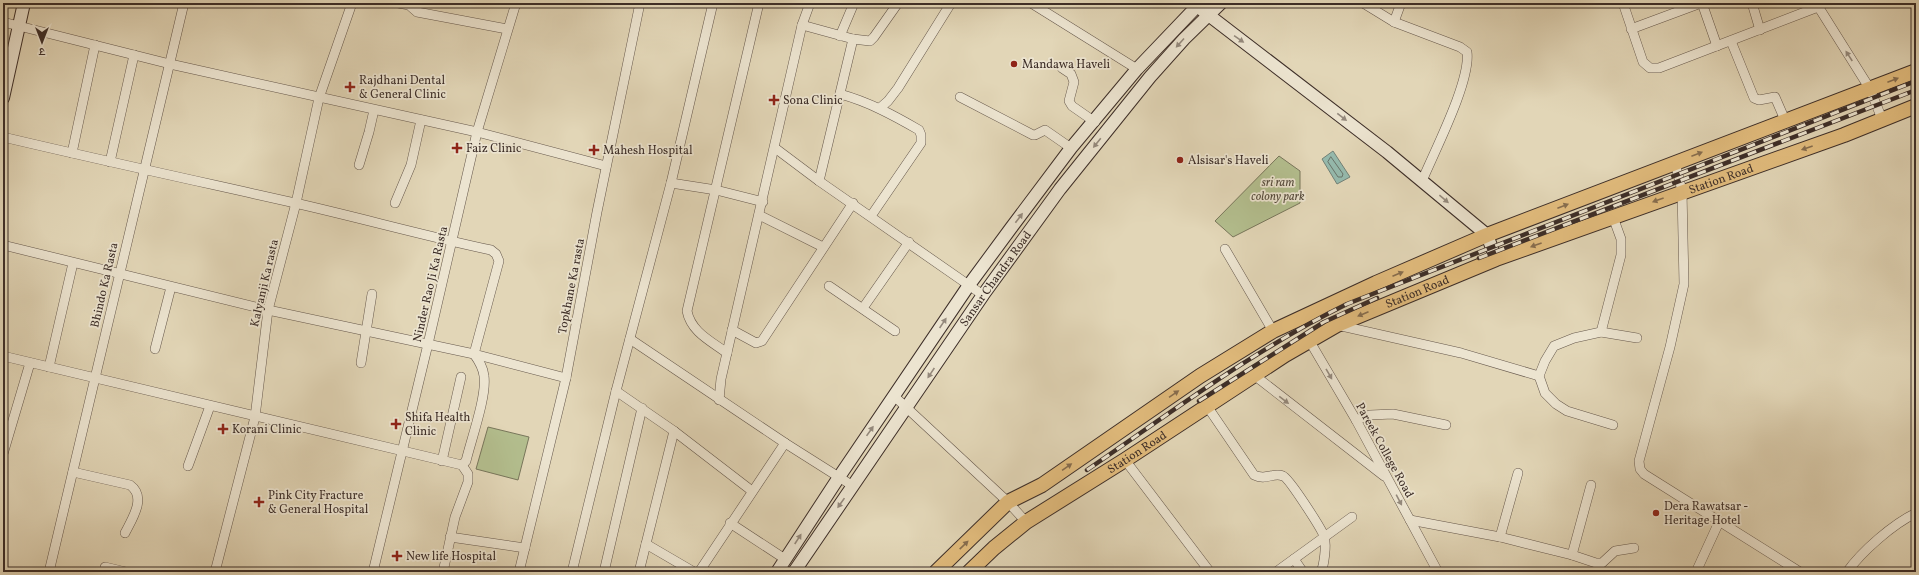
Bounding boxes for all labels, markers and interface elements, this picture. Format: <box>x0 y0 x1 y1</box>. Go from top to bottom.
north arrow <box>22 22 62 62</box>
one-way arrow <box>1233 35 1244 43</box>
one-way arrow <box>1176 38 1185 48</box>
text: उ <box>38 43 46 58</box>
one-way arrow <box>1846 50 1853 62</box>
place label: Mandawa Haveli <box>1022 57 1111 73</box>
marker: Mandawa Haveli <box>1009 59 1019 69</box>
place label: Rajdhani Dental & General Clinic <box>359 73 446 103</box>
one-way arrow <box>1888 77 1899 83</box>
marker: Rajdhani Dental & General Clinic <box>344 81 356 93</box>
place label: Sona Clinic <box>783 93 843 109</box>
marker: Sona Clinic <box>768 94 780 106</box>
one-way arrow <box>1337 112 1348 121</box>
one-way arrow <box>1093 137 1101 148</box>
place label: Faiz Clinic <box>466 141 521 157</box>
marker: Faiz Clinic <box>451 142 463 154</box>
place label: Mahesh Hospital <box>603 143 693 159</box>
marker: Mahesh Hospital <box>588 144 600 156</box>
one-way arrow <box>1800 145 1812 151</box>
one-way arrow <box>1692 150 1704 156</box>
place label: Alsisar's Haveli <box>1188 153 1269 169</box>
marker: Alsisar's Haveli <box>1175 155 1185 165</box>
street label: Station Road <box>1687 161 1756 199</box>
park label: sri ram colony park <box>1251 175 1305 205</box>
one-way arrow <box>1438 194 1449 203</box>
one-way arrow <box>1651 198 1663 204</box>
one-way arrow <box>1557 202 1569 208</box>
one-way arrow <box>1015 212 1023 223</box>
street label: Ninder Rao Ji Ka Rasta <box>410 225 452 344</box>
street label: Sansar Chandra Road <box>957 228 1036 330</box>
street label: Topkhane Ka rasta <box>555 237 589 335</box>
street label: Kalyanji Ka rasta <box>247 238 283 329</box>
street label: Bhindo Ka Rasta <box>87 241 123 329</box>
one-way arrow <box>1529 242 1541 248</box>
one-way arrow <box>1392 270 1404 277</box>
street label: Station Road <box>1383 272 1452 313</box>
one-way arrow <box>1357 312 1369 318</box>
one-way arrow <box>939 318 947 329</box>
one-way arrow <box>927 368 935 378</box>
one-way arrow <box>1325 368 1332 380</box>
one-way arrow <box>1169 390 1180 398</box>
one-way arrow <box>1279 396 1289 404</box>
street label: Pareek College Road <box>1351 400 1417 501</box>
place label: Shifa Health Clinic <box>405 410 471 440</box>
marker: Shifa Health Clinic <box>390 418 402 430</box>
place label: Korani Clinic <box>232 422 301 438</box>
marker: Korani Clinic <box>217 423 229 435</box>
one-way arrow <box>866 426 874 436</box>
street label: Station Road <box>1105 428 1170 478</box>
one-way arrow <box>1062 463 1072 471</box>
place label: Pink City Fracture & General Hospital <box>268 488 369 518</box>
one-way arrow <box>1395 494 1402 506</box>
marker: Pink City Fracture & General Hospital <box>253 496 265 508</box>
one-way arrow <box>837 498 845 508</box>
place label: Dera Rawatsar - Heritage Hotel <box>1664 499 1748 529</box>
marker: Dera Rawatsar - Heritage Hotel <box>1651 508 1661 518</box>
one-way arrow <box>794 534 802 544</box>
one-way arrow <box>959 540 969 550</box>
place label: New life Hospital <box>406 549 496 565</box>
marker: New life Hospital <box>391 550 403 562</box>

